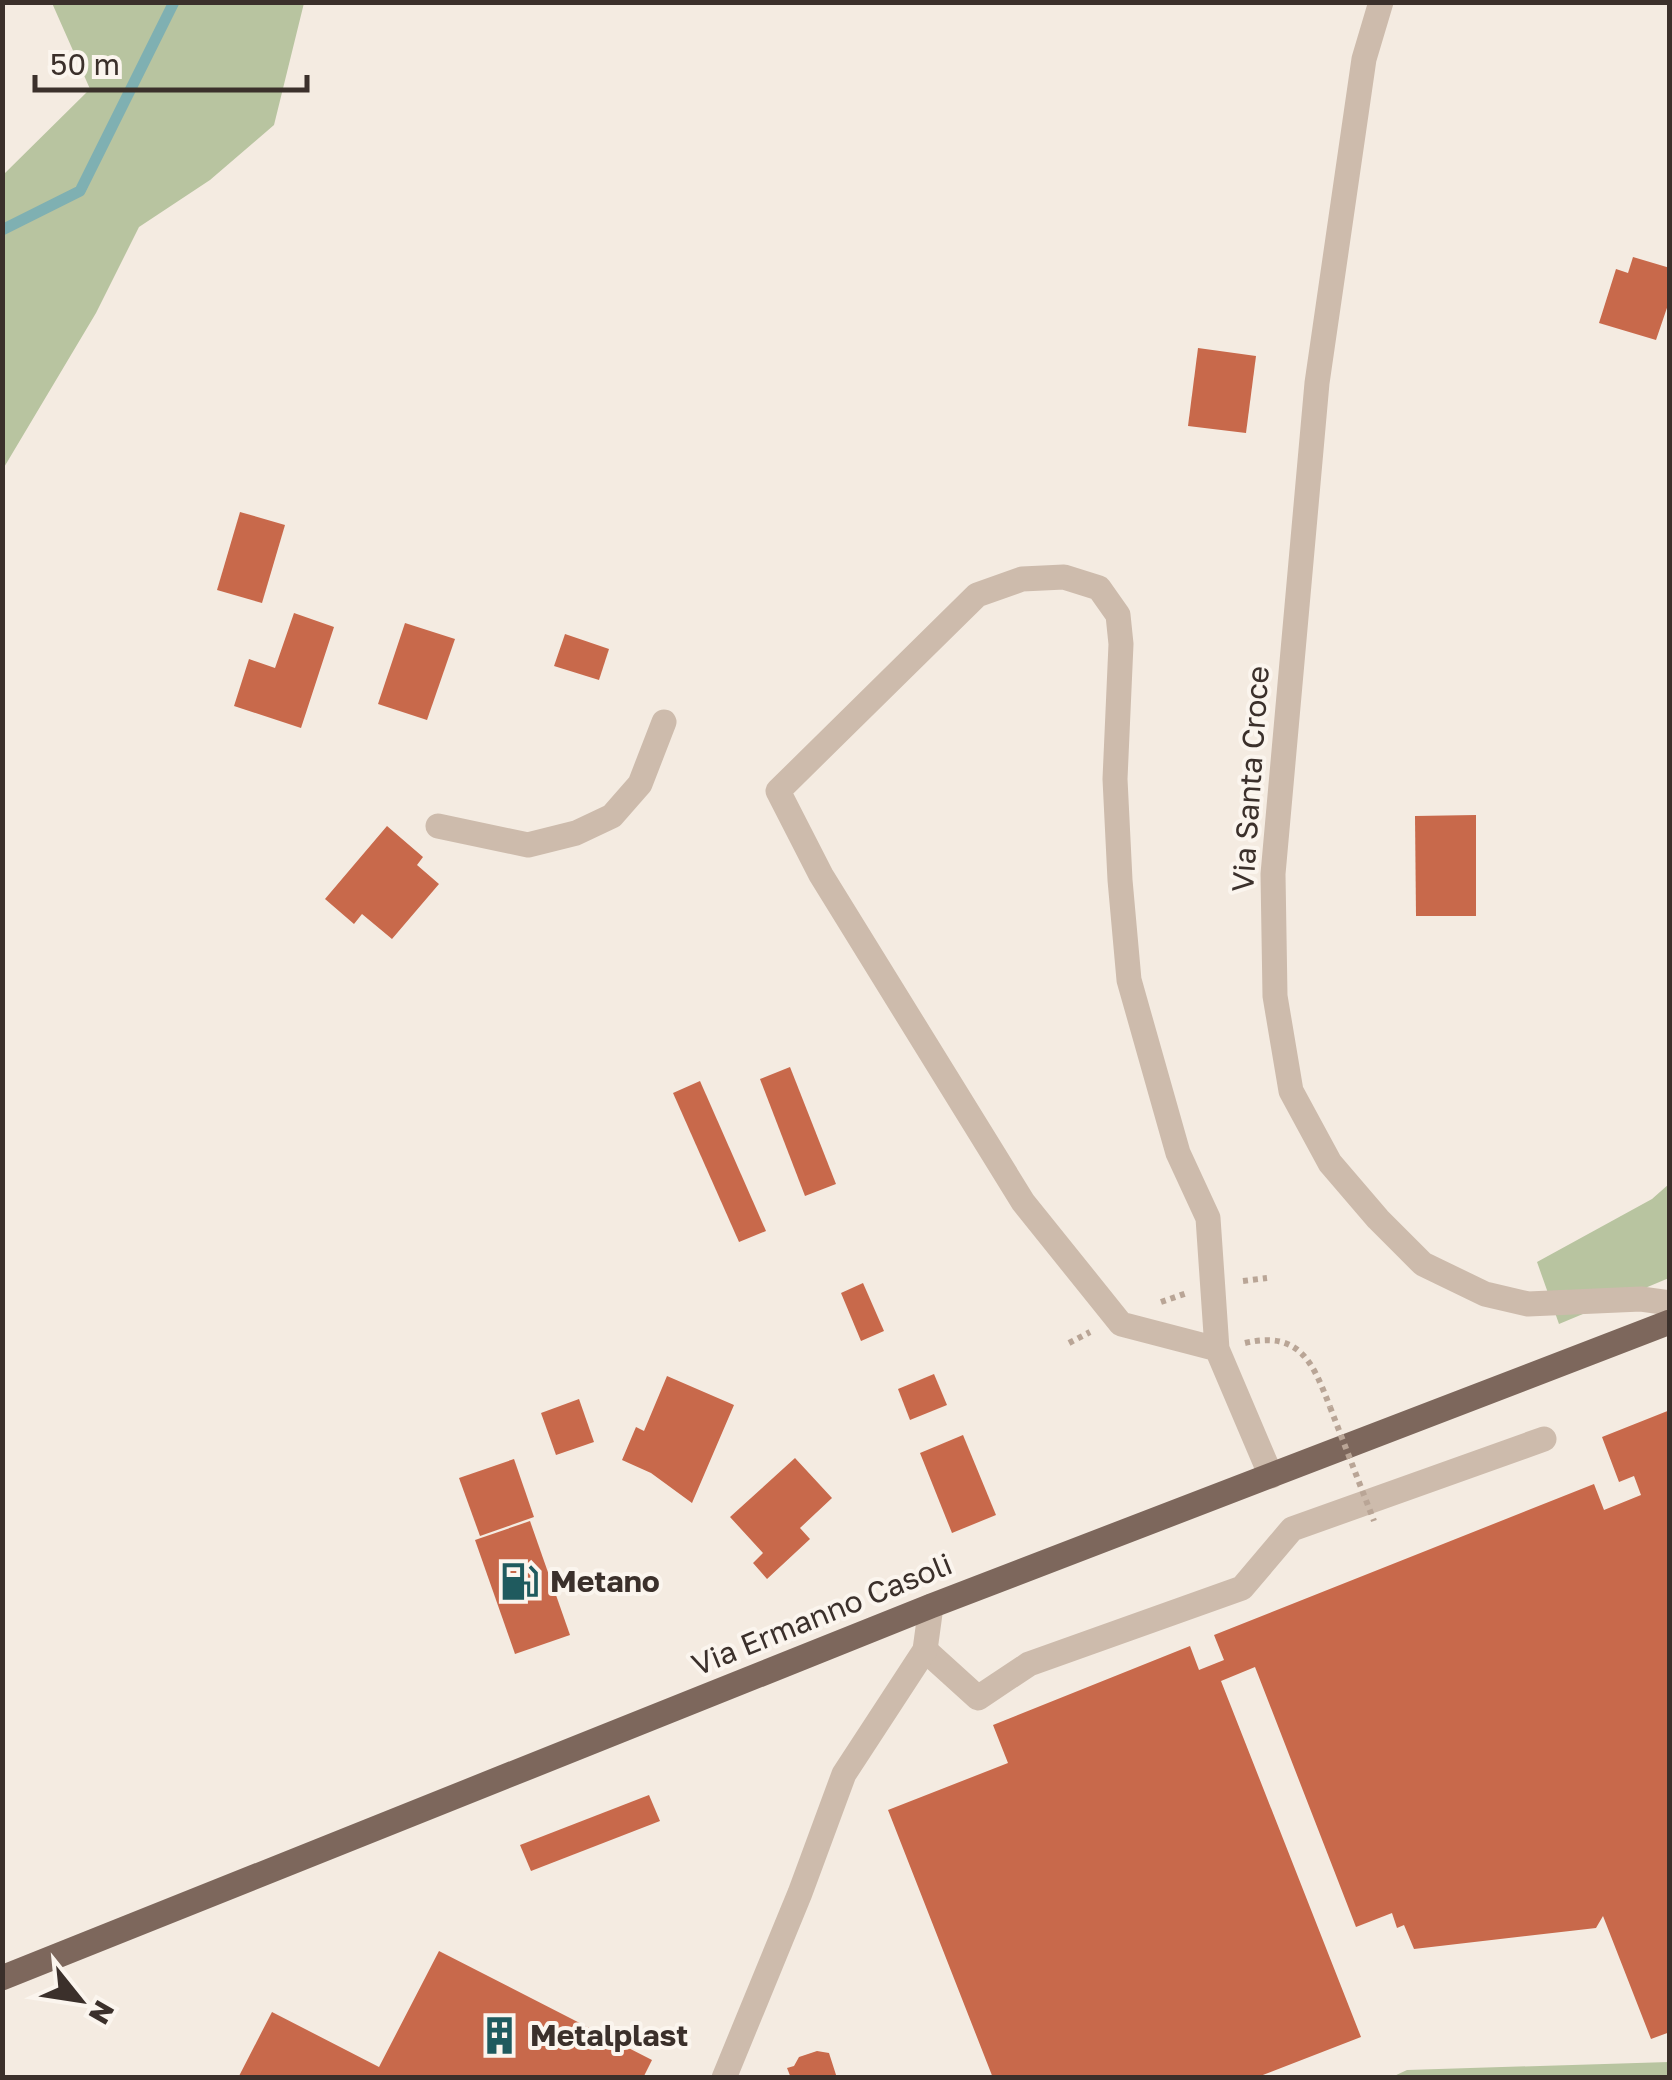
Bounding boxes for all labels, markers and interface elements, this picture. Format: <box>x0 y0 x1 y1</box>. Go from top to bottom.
scale bar <box>35 30 308 92</box>
text: 50 m <box>50 46 120 82</box>
street label: Via Santa Croce <box>1224 665 1276 893</box>
street label: Via Ermanno Casoli <box>686 1545 957 1683</box>
fuel station icon: Metano <box>499 1561 541 1603</box>
place label: Metano <box>550 1563 660 1599</box>
north arrow <box>30 1950 130 2050</box>
text: N <box>82 1995 122 2030</box>
building icon: Metalplast <box>479 2015 521 2057</box>
place label: Metalplast <box>530 2017 688 2053</box>

